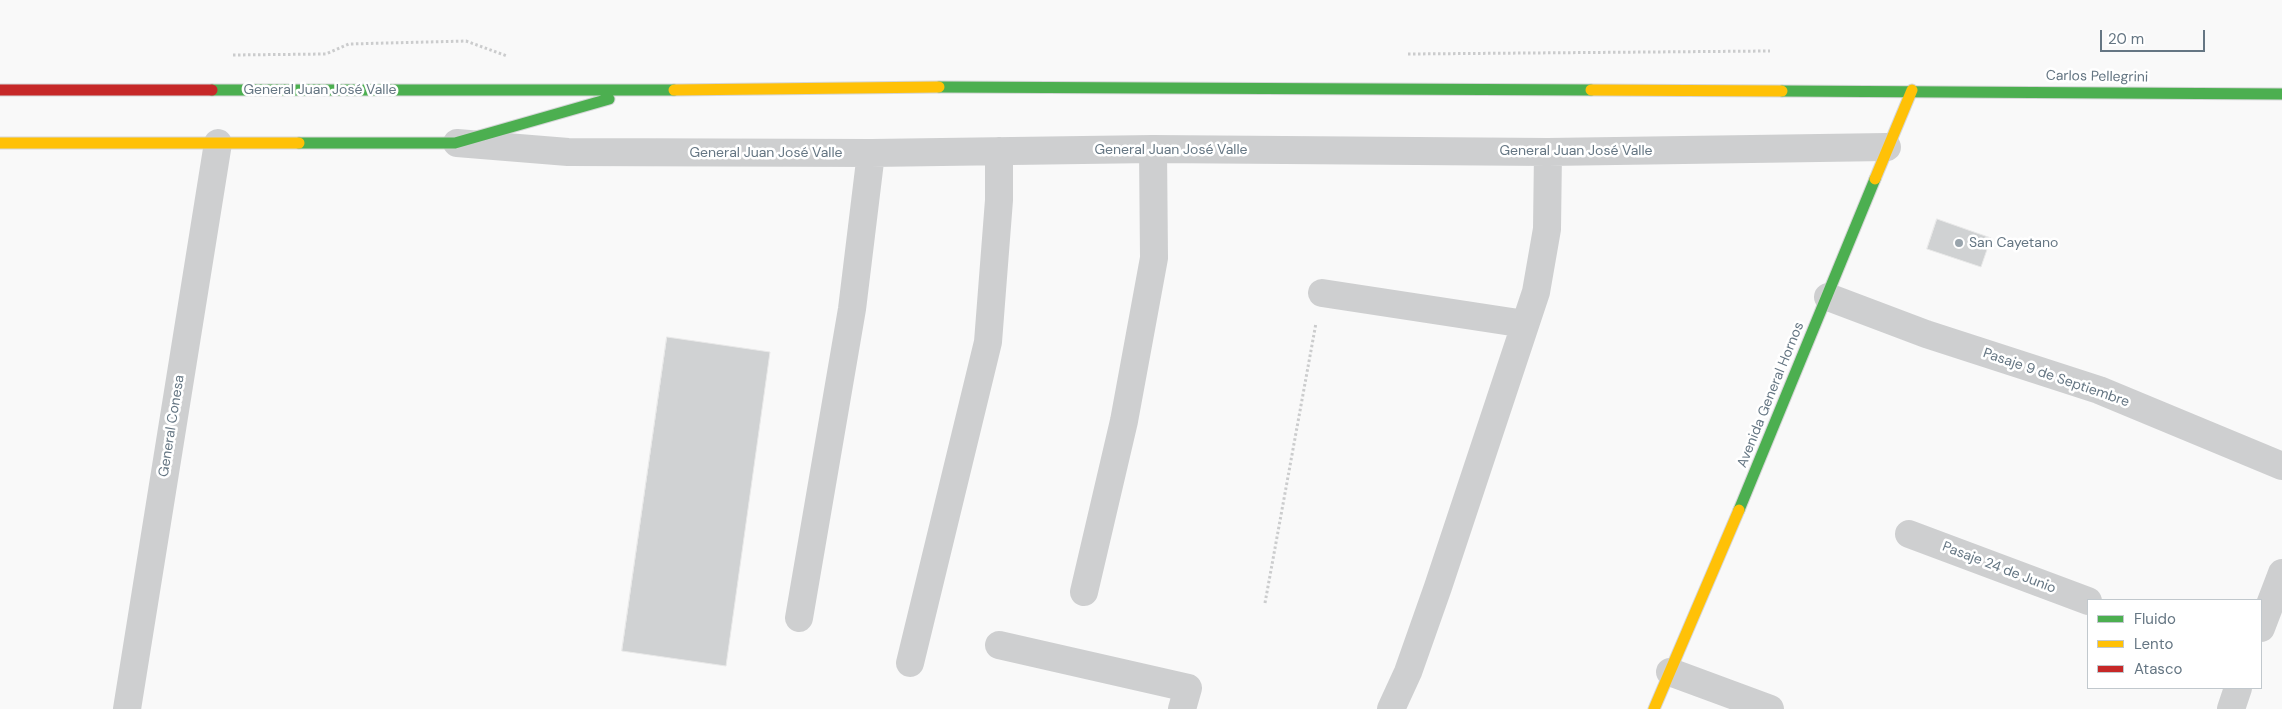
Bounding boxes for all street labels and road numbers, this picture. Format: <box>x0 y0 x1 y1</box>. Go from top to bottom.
street label: Carlos Pellegrini <box>2046 68 2148 86</box>
street label: General Juan José Valle <box>243 82 397 98</box>
street label: General Juan José Valle <box>1094 142 1248 158</box>
street label: General Juan José Valle <box>1499 143 1653 159</box>
street label: General Juan José Valle <box>689 145 843 161</box>
street label: Avenida General Hornos <box>1734 320 1808 470</box>
street label: Pasaje 9 de Septiembre <box>1981 345 2131 411</box>
street label: General Conesa <box>156 374 188 478</box>
street label: Pasaje 24 de Junio <box>1940 539 2058 597</box>

